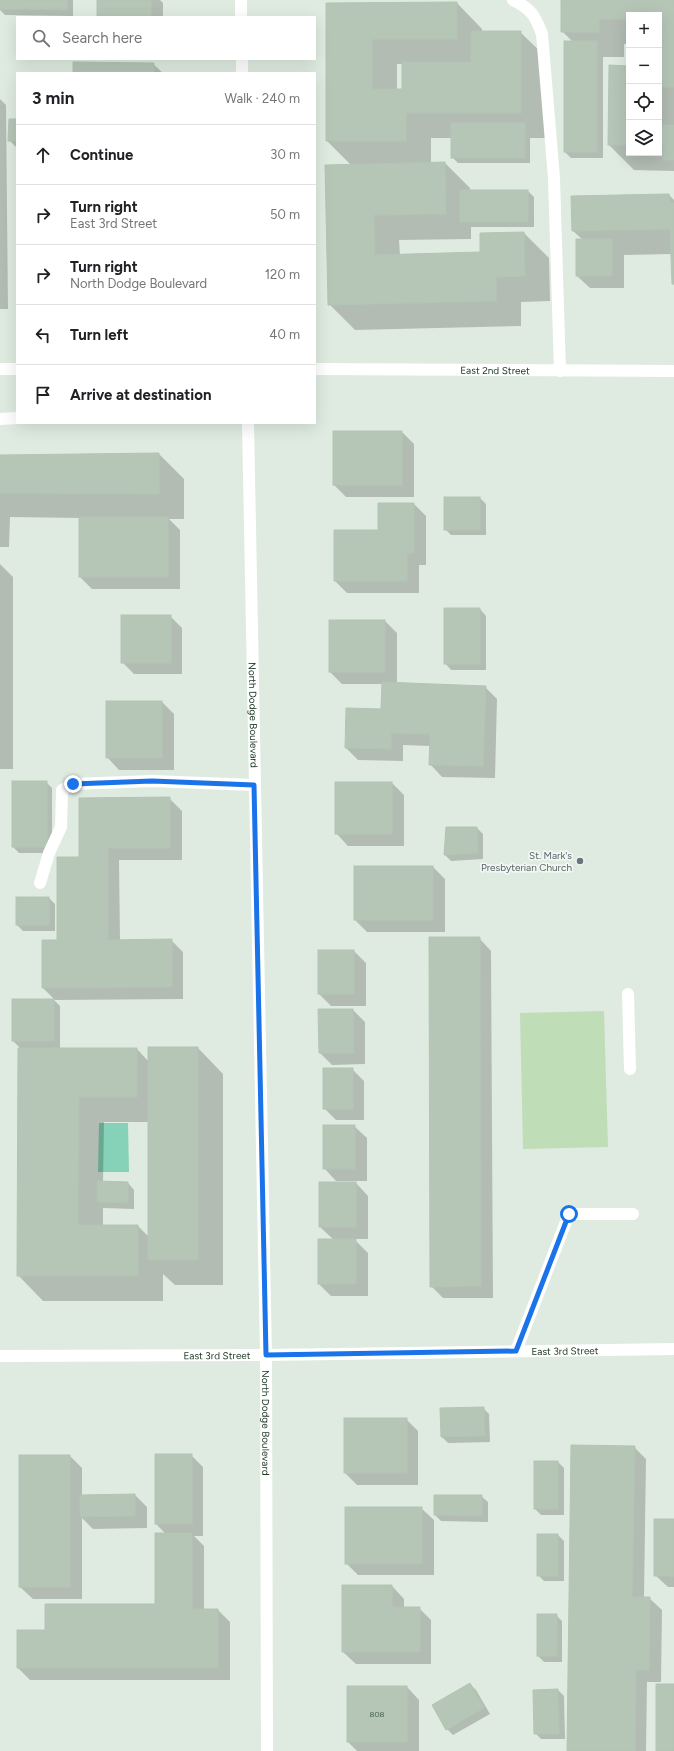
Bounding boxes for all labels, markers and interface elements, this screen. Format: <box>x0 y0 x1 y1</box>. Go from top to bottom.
map controls <box>626 12 662 156</box>
button: + <box>626 12 662 48</box>
search box <box>16 16 316 60</box>
icon: search <box>30 27 52 49</box>
text: Search here <box>62 29 142 47</box>
button: − <box>626 48 662 84</box>
button: locate <box>626 84 662 120</box>
text: 3 min <box>32 88 74 108</box>
text: Walk · 240 m <box>225 91 300 106</box>
button: layers <box>626 120 662 156</box>
icon: ahead <box>32 144 54 166</box>
text: Continue <box>70 146 133 164</box>
text: 30 m <box>270 147 300 162</box>
text: Turn right <box>70 198 138 216</box>
icon: right <box>32 204 54 226</box>
text: 50 m <box>270 207 300 222</box>
text: East 3rd Street <box>70 216 157 231</box>
text: Turn right <box>70 258 138 276</box>
icon: right <box>32 264 54 286</box>
text: 120 m <box>265 267 300 282</box>
text: North Dodge Boulevard <box>70 276 207 291</box>
icon: left <box>32 324 54 346</box>
text: Turn left <box>70 326 128 344</box>
text: 40 m <box>269 327 300 342</box>
street label: East 2nd Street <box>460 364 530 377</box>
icon: arrive <box>32 384 54 406</box>
text: Arrive at destination <box>70 386 211 404</box>
street label: North Dodge Boulevard <box>246 662 261 768</box>
route end <box>64 775 82 793</box>
place label: St. Mark's Presbyterian Church <box>481 849 572 874</box>
marker: St. Mark's Presbyterian Church <box>575 856 585 866</box>
route start <box>560 1205 578 1223</box>
street label: East 3rd Street <box>531 1344 599 1358</box>
street label: East 3rd Street <box>183 1349 251 1362</box>
street label: North Dodge Boulevard <box>259 1370 272 1476</box>
house number: 808 <box>370 1709 385 1719</box>

